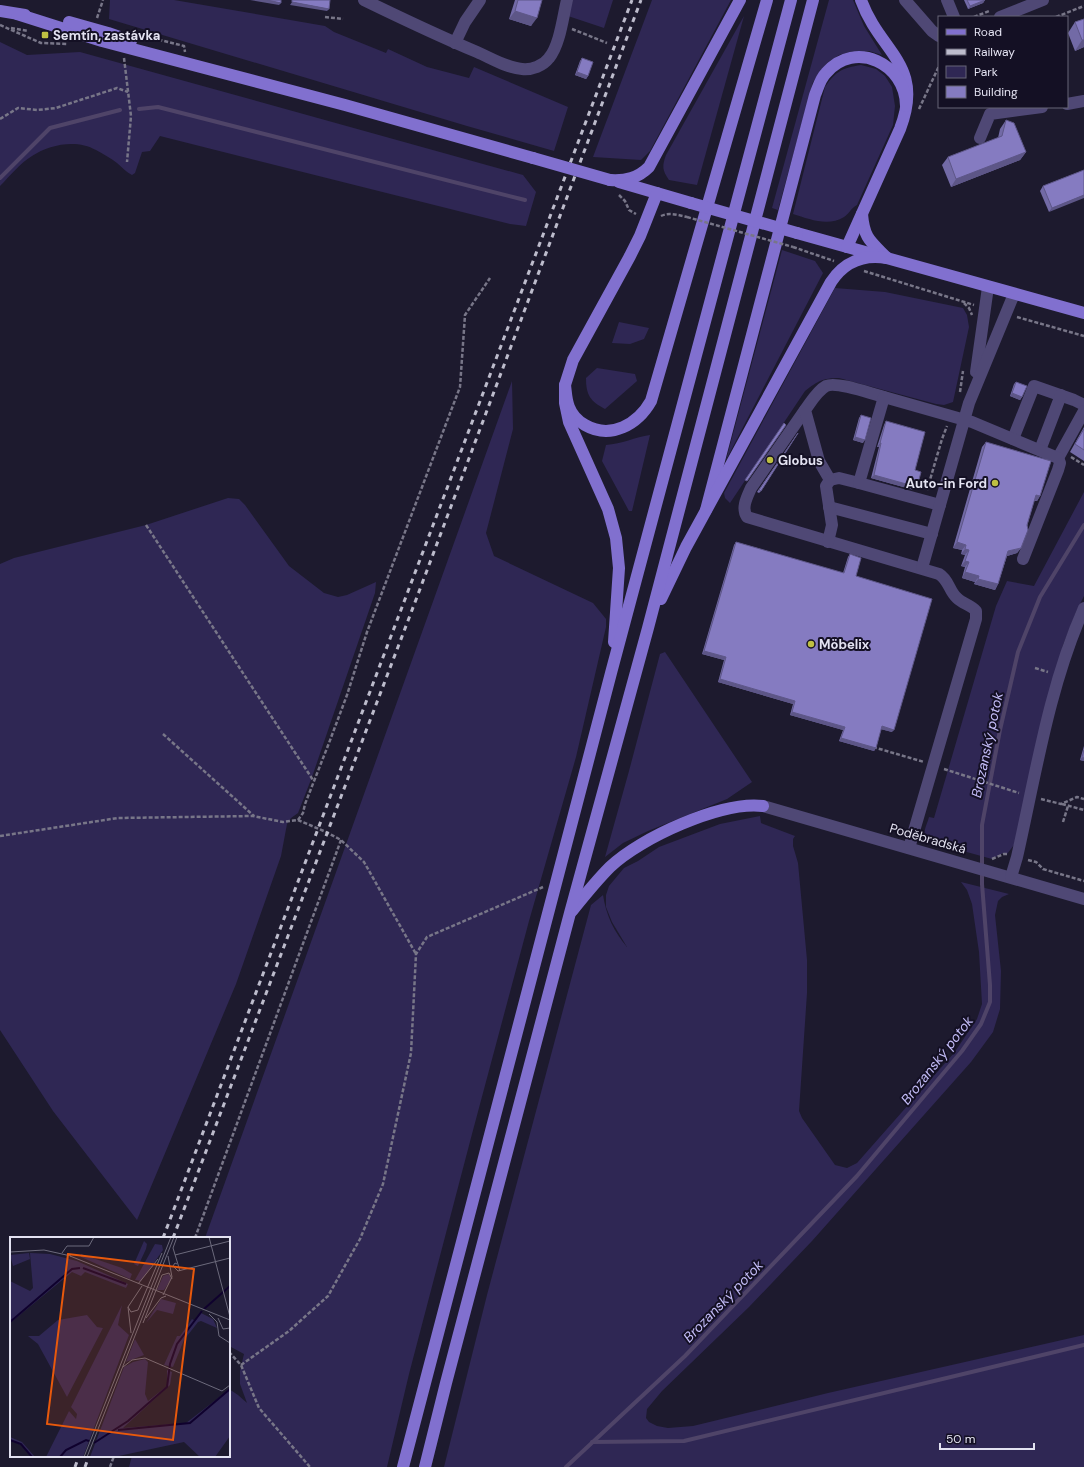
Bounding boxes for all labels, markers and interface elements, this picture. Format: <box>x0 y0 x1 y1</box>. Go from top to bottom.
legend <box>938 16 1068 108</box>
text: Road <box>974 24 1002 40</box>
place label: Semtín, zastávka <box>53 27 160 44</box>
marker: Semtín, zastávka <box>40 30 50 40</box>
text: Railway <box>974 44 1015 60</box>
text: Park <box>974 64 998 80</box>
text: Building <box>974 84 1018 100</box>
place label: Globus <box>778 452 823 469</box>
marker: Globus <box>765 455 775 465</box>
place label: Auto-in Ford <box>906 475 987 492</box>
marker: Auto-in Ford <box>990 478 1000 488</box>
place label: Möbelix <box>819 636 870 653</box>
marker: Möbelix <box>806 639 816 649</box>
water label: Brozanský potok <box>967 690 1007 799</box>
street label: Poděbradská <box>888 819 968 857</box>
water label: Brozanský potok <box>897 1011 978 1108</box>
inset map <box>10 1237 230 1457</box>
water label: Brozanský potok <box>679 1255 767 1346</box>
scale bar <box>940 1425 1034 1451</box>
text: 50 m <box>946 1431 975 1447</box>

